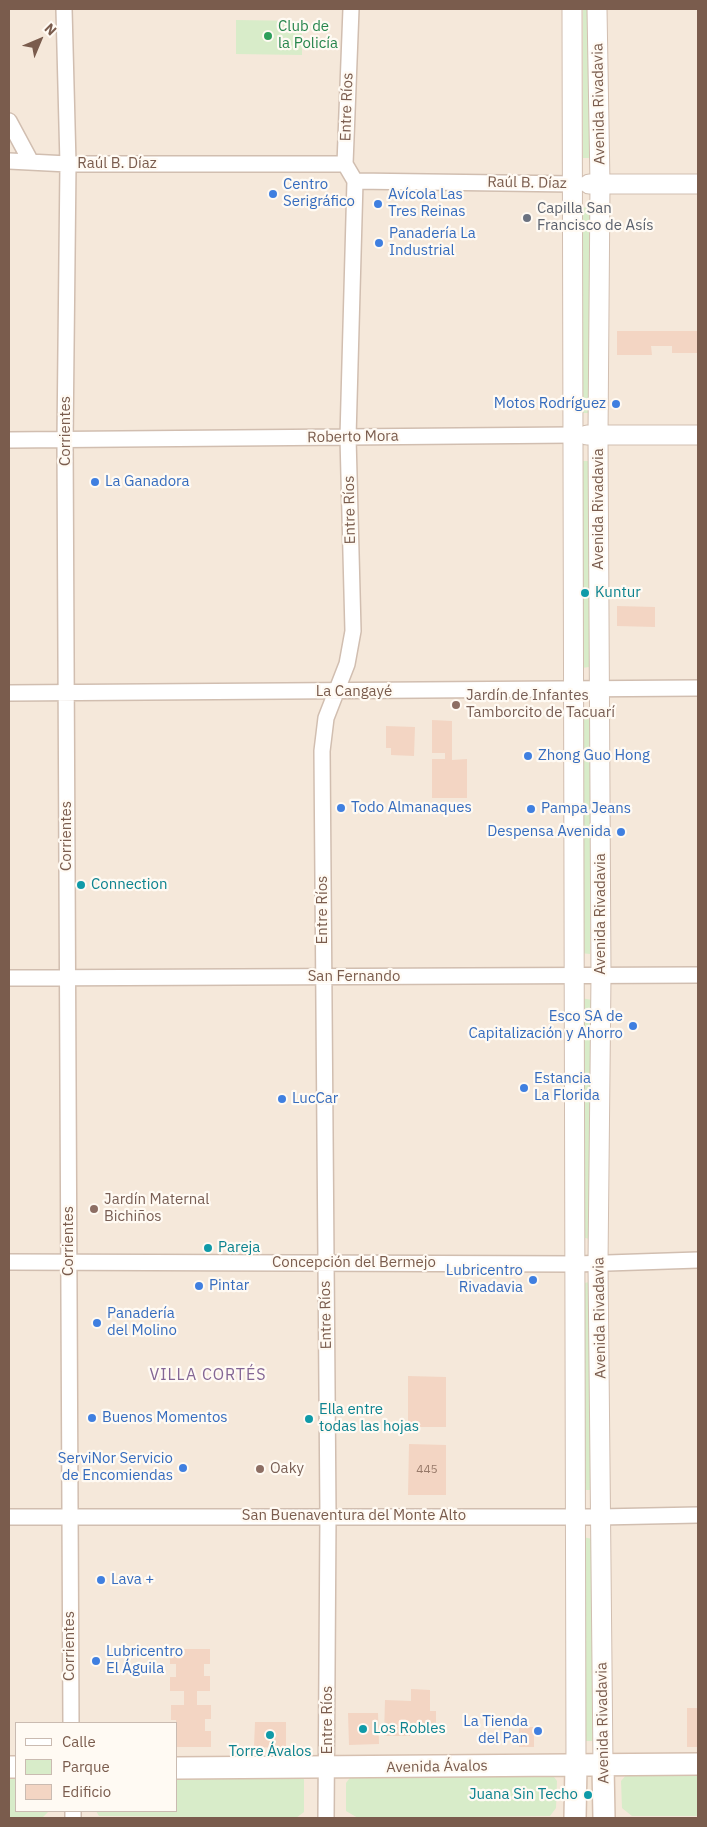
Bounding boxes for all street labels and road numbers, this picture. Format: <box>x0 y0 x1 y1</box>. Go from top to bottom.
street label: Avenida Rivadavia <box>589 43 609 165</box>
street label: Entre Ríos <box>337 72 357 142</box>
street label: Raúl B. Díaz <box>77 155 157 173</box>
street label: Raúl B. Díaz <box>487 173 567 193</box>
street label: Corrientes <box>57 396 75 466</box>
street label: Roberto Mora <box>307 427 399 447</box>
street label: Avenida Rivadavia <box>590 448 608 570</box>
street label: Entre Ríos <box>340 475 360 545</box>
street label: La Cangayé <box>316 683 392 701</box>
street label: Corrientes <box>58 801 76 871</box>
street label: Avenida Rivadavia <box>592 853 610 975</box>
street label: Entre Ríos <box>314 876 332 944</box>
street label: San Fernando <box>308 968 400 986</box>
street label: Corrientes <box>60 1206 78 1276</box>
street label: Concepción del Bermejo <box>272 1254 436 1272</box>
street label: Avenida Rivadavia <box>590 1257 610 1379</box>
street label: Entre Ríos <box>316 1280 336 1350</box>
street label: San Buenaventura del Monte Alto <box>242 1507 466 1525</box>
street label: Corrientes <box>61 1611 79 1681</box>
street label: Avenida Rivadavia <box>593 1662 613 1784</box>
street label: Entre Ríos <box>319 1686 337 1754</box>
street label: Avenida Ávalos <box>386 1757 488 1777</box>

